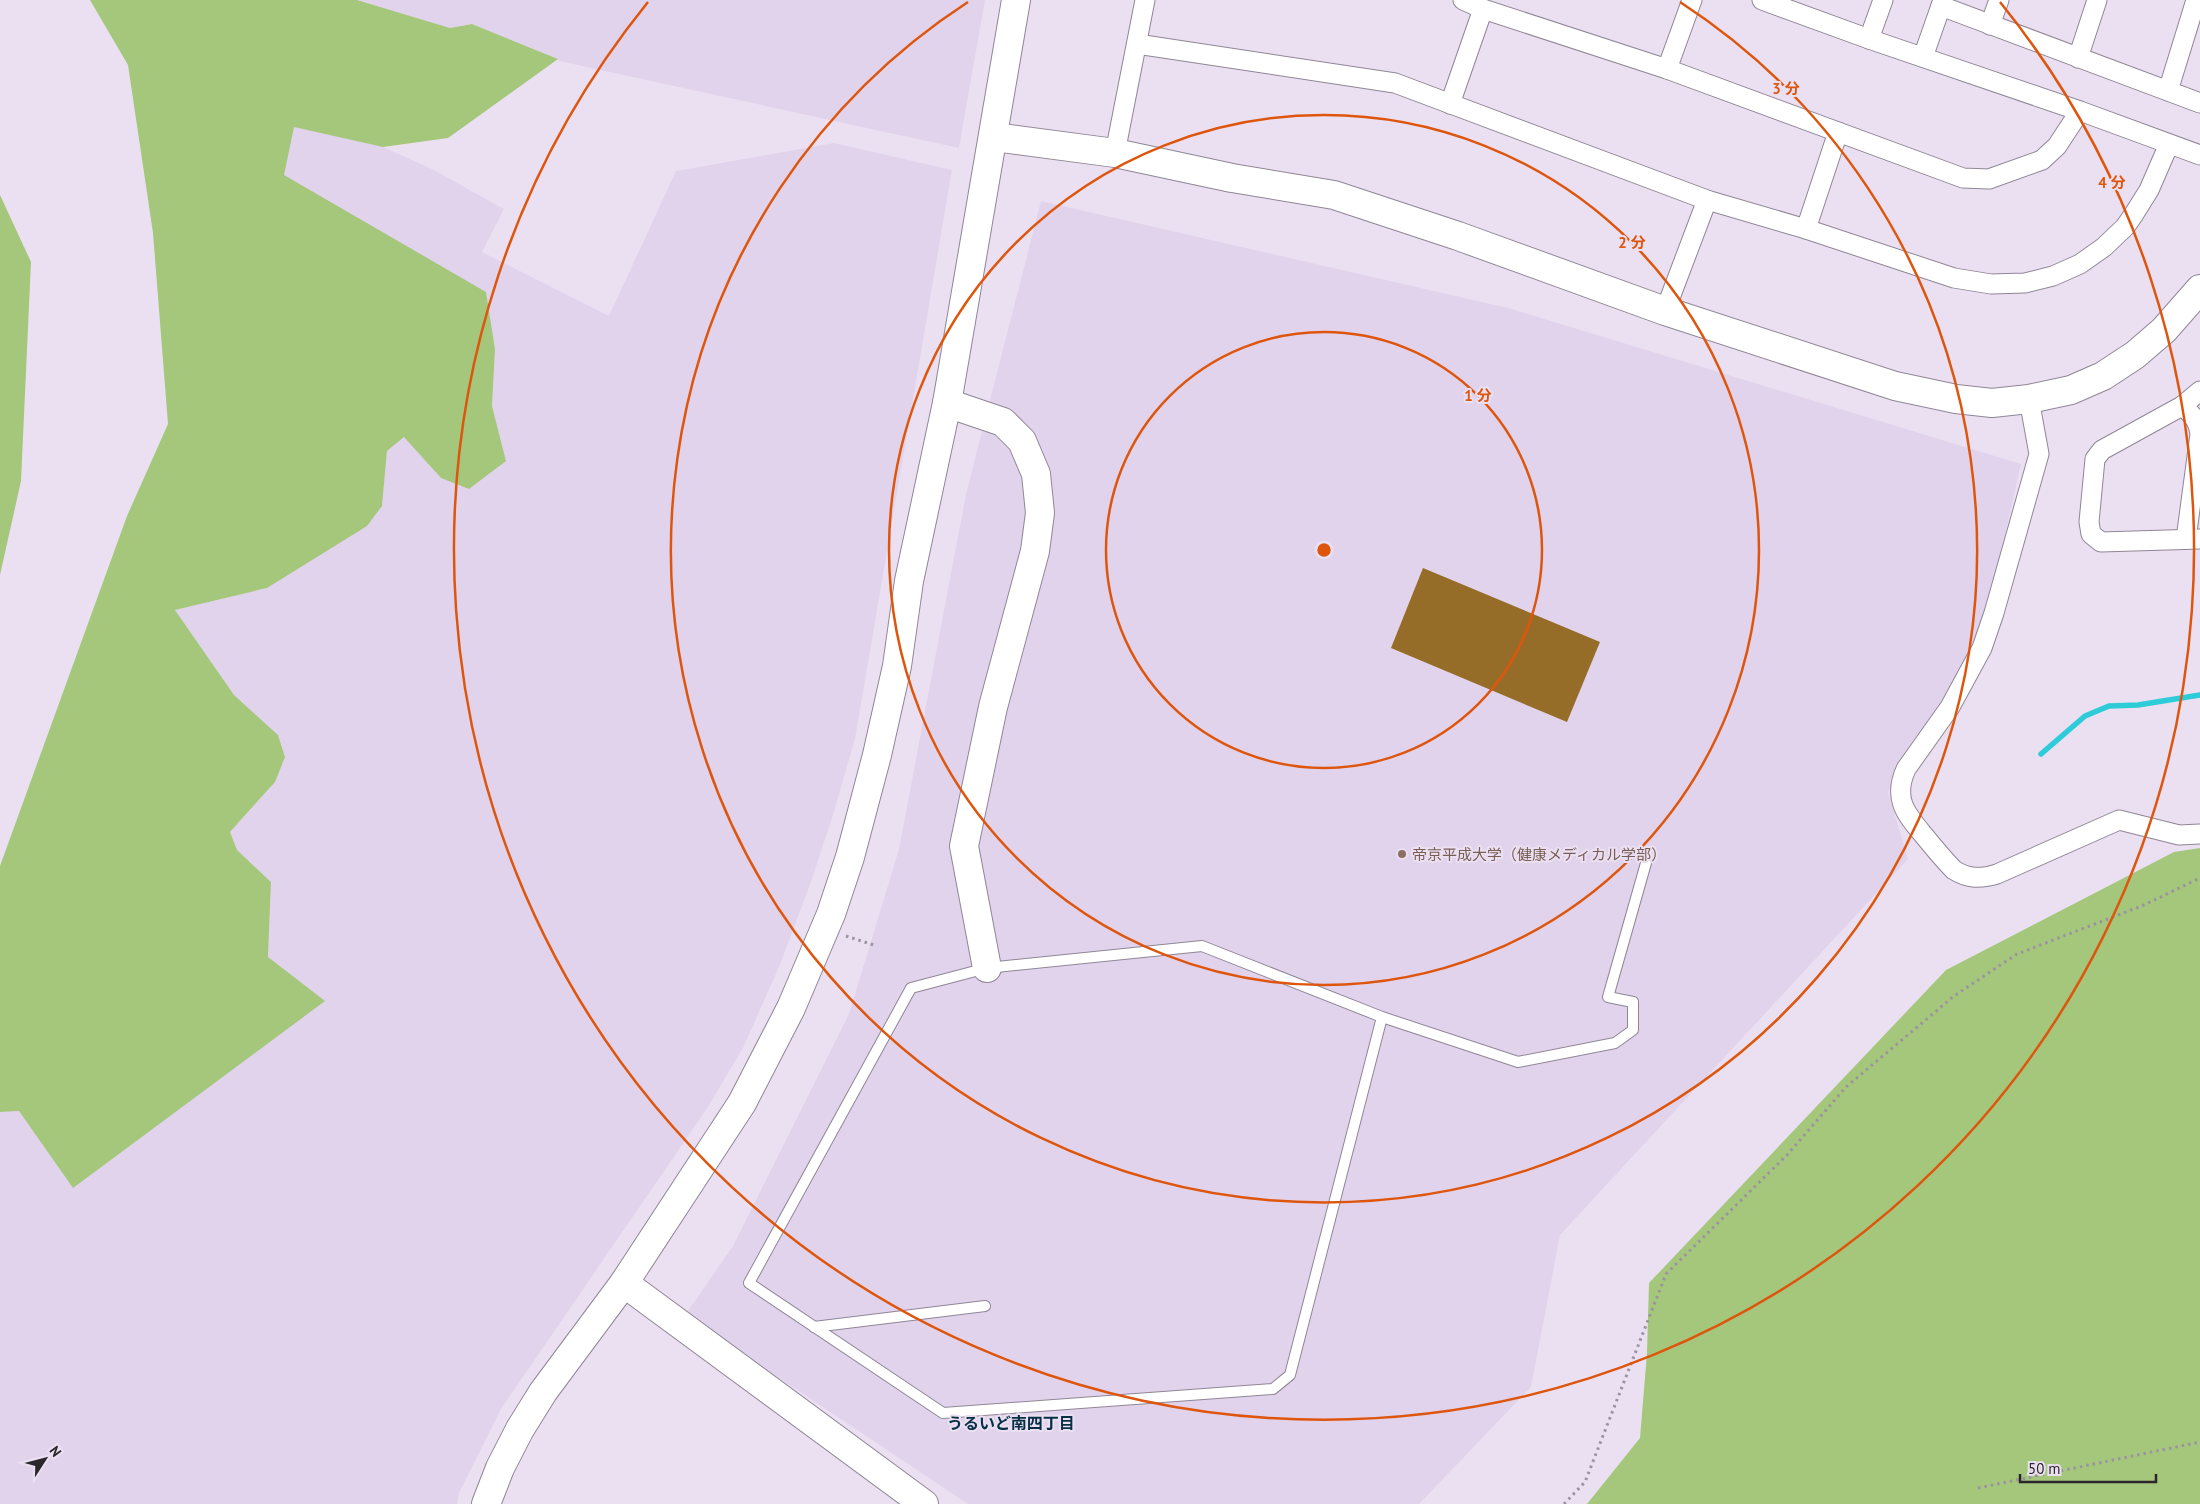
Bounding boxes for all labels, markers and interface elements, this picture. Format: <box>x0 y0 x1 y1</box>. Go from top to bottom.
text: 3 分 <box>1772 79 1800 98</box>
text: 4 分 <box>2098 173 2126 192</box>
text: 2 分 <box>1618 233 1646 252</box>
text: 1 分 <box>1464 386 1492 405</box>
centre of rings <box>1315 541 1333 559</box>
place label: 帝京平成大学（健康メディカル学部） <box>1412 845 1666 864</box>
marker: 帝京平成大学（健康メディカル学部） <box>1396 848 1408 860</box>
district label: うるいど南四丁目 <box>947 1413 1075 1433</box>
north arrow <box>20 1434 70 1484</box>
text: N <box>46 1442 66 1460</box>
scale bar <box>2020 1452 2156 1484</box>
text: 50 m <box>2028 1459 2061 1478</box>

